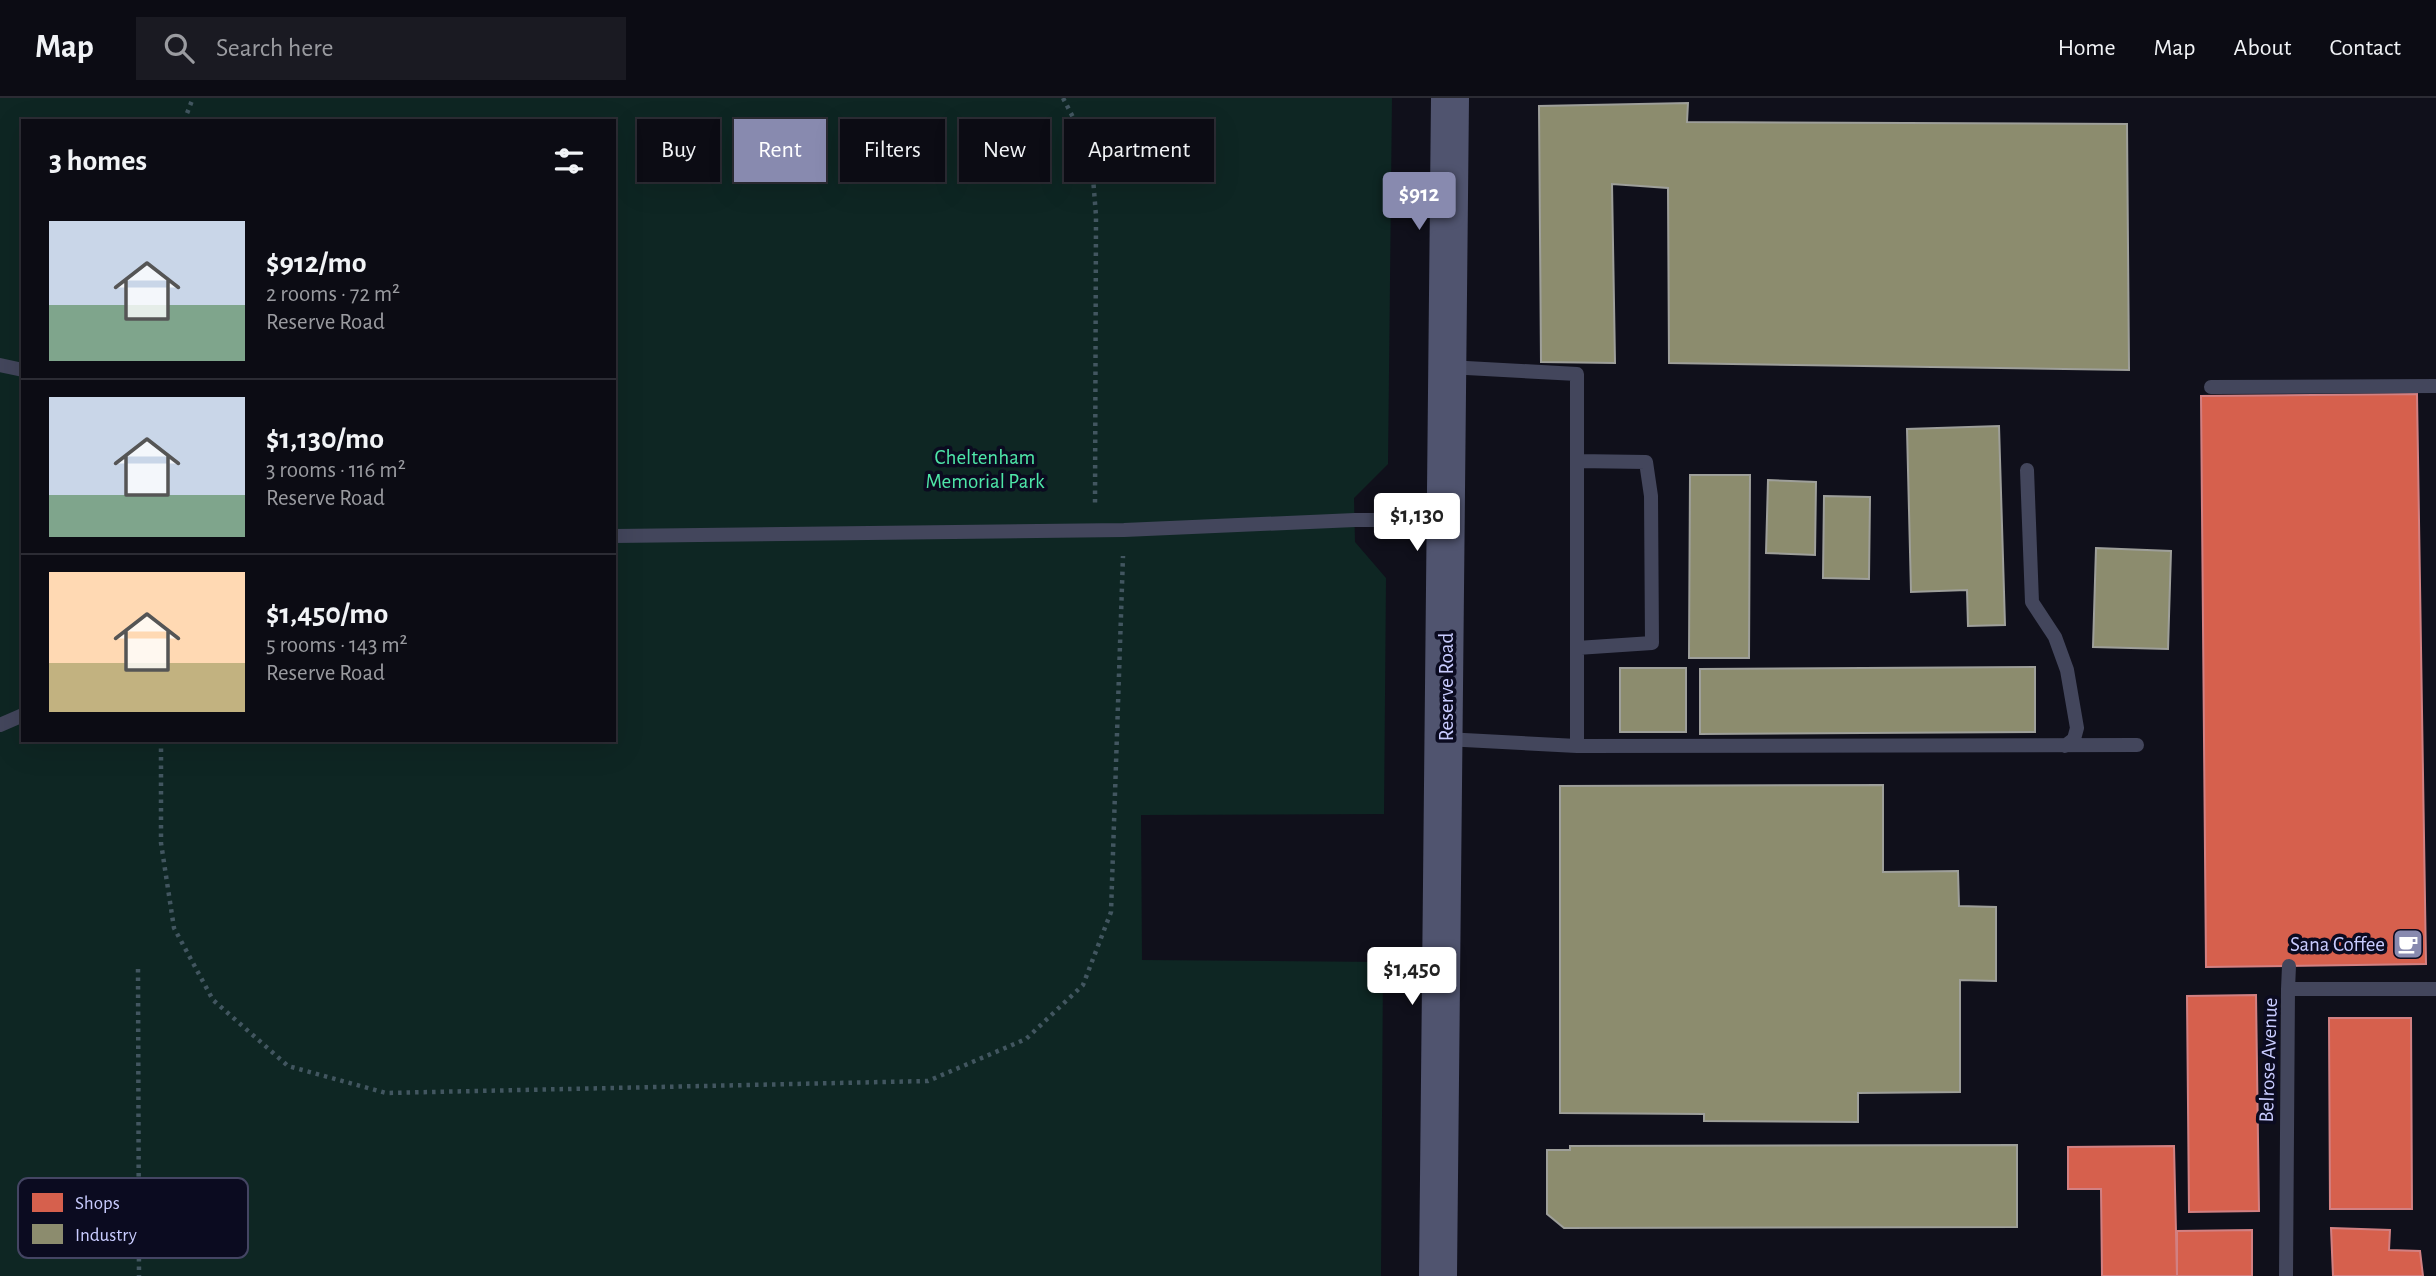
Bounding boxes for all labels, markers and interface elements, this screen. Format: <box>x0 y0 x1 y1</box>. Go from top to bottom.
search box <box>136 17 626 80</box>
icon: search <box>160 29 198 67</box>
text: Map <box>35 31 94 64</box>
text: Search here <box>216 35 334 61</box>
text: Home <box>2058 36 2116 60</box>
text: Map <box>2154 36 2196 60</box>
text: About <box>2234 36 2291 60</box>
text: Contact <box>2329 36 2401 60</box>
chip: Buy <box>637 119 720 182</box>
chip: Rent <box>734 119 826 182</box>
chip: Filters <box>840 119 945 182</box>
chip: New <box>959 119 1050 182</box>
chip: Apartment <box>1064 119 1214 182</box>
icon: filters <box>550 142 588 180</box>
text: 3 homes <box>49 146 147 176</box>
pin: $912 <box>1378 172 1460 232</box>
text: $912 <box>1399 183 1439 206</box>
text: $912/mo <box>266 248 366 278</box>
icon: home <box>105 249 189 333</box>
text: 2 rooms · 72 m² <box>266 283 400 306</box>
text: Reserve Road <box>266 311 385 334</box>
text: $1,130/mo <box>266 424 384 454</box>
icon: home <box>105 425 189 509</box>
park label: Cheltenham Memorial Park <box>925 447 1045 492</box>
text: 3 rooms · 116 m² <box>266 459 406 482</box>
text: Reserve Road <box>266 487 385 510</box>
pin: $1,130 <box>1360 494 1474 553</box>
text: $1,130 <box>1390 504 1444 527</box>
text: $1,450/mo <box>266 599 388 629</box>
icon: home <box>105 600 189 684</box>
street label: Reserve Road <box>1436 633 1457 741</box>
text: 5 rooms · 143 m² <box>266 634 408 657</box>
text: Reserve Road <box>266 662 385 685</box>
cafe icon: Sana Coffee <box>2391 927 2425 961</box>
place label: Sana Coffee <box>2290 934 2385 955</box>
pin: $1,450 <box>1355 948 1469 1007</box>
text: $1,450 <box>1383 958 1441 981</box>
street label: Belrose Avenue <box>2256 997 2281 1123</box>
legend <box>18 1178 248 1258</box>
text: Shops <box>75 1194 120 1213</box>
text: Industry <box>75 1226 137 1245</box>

